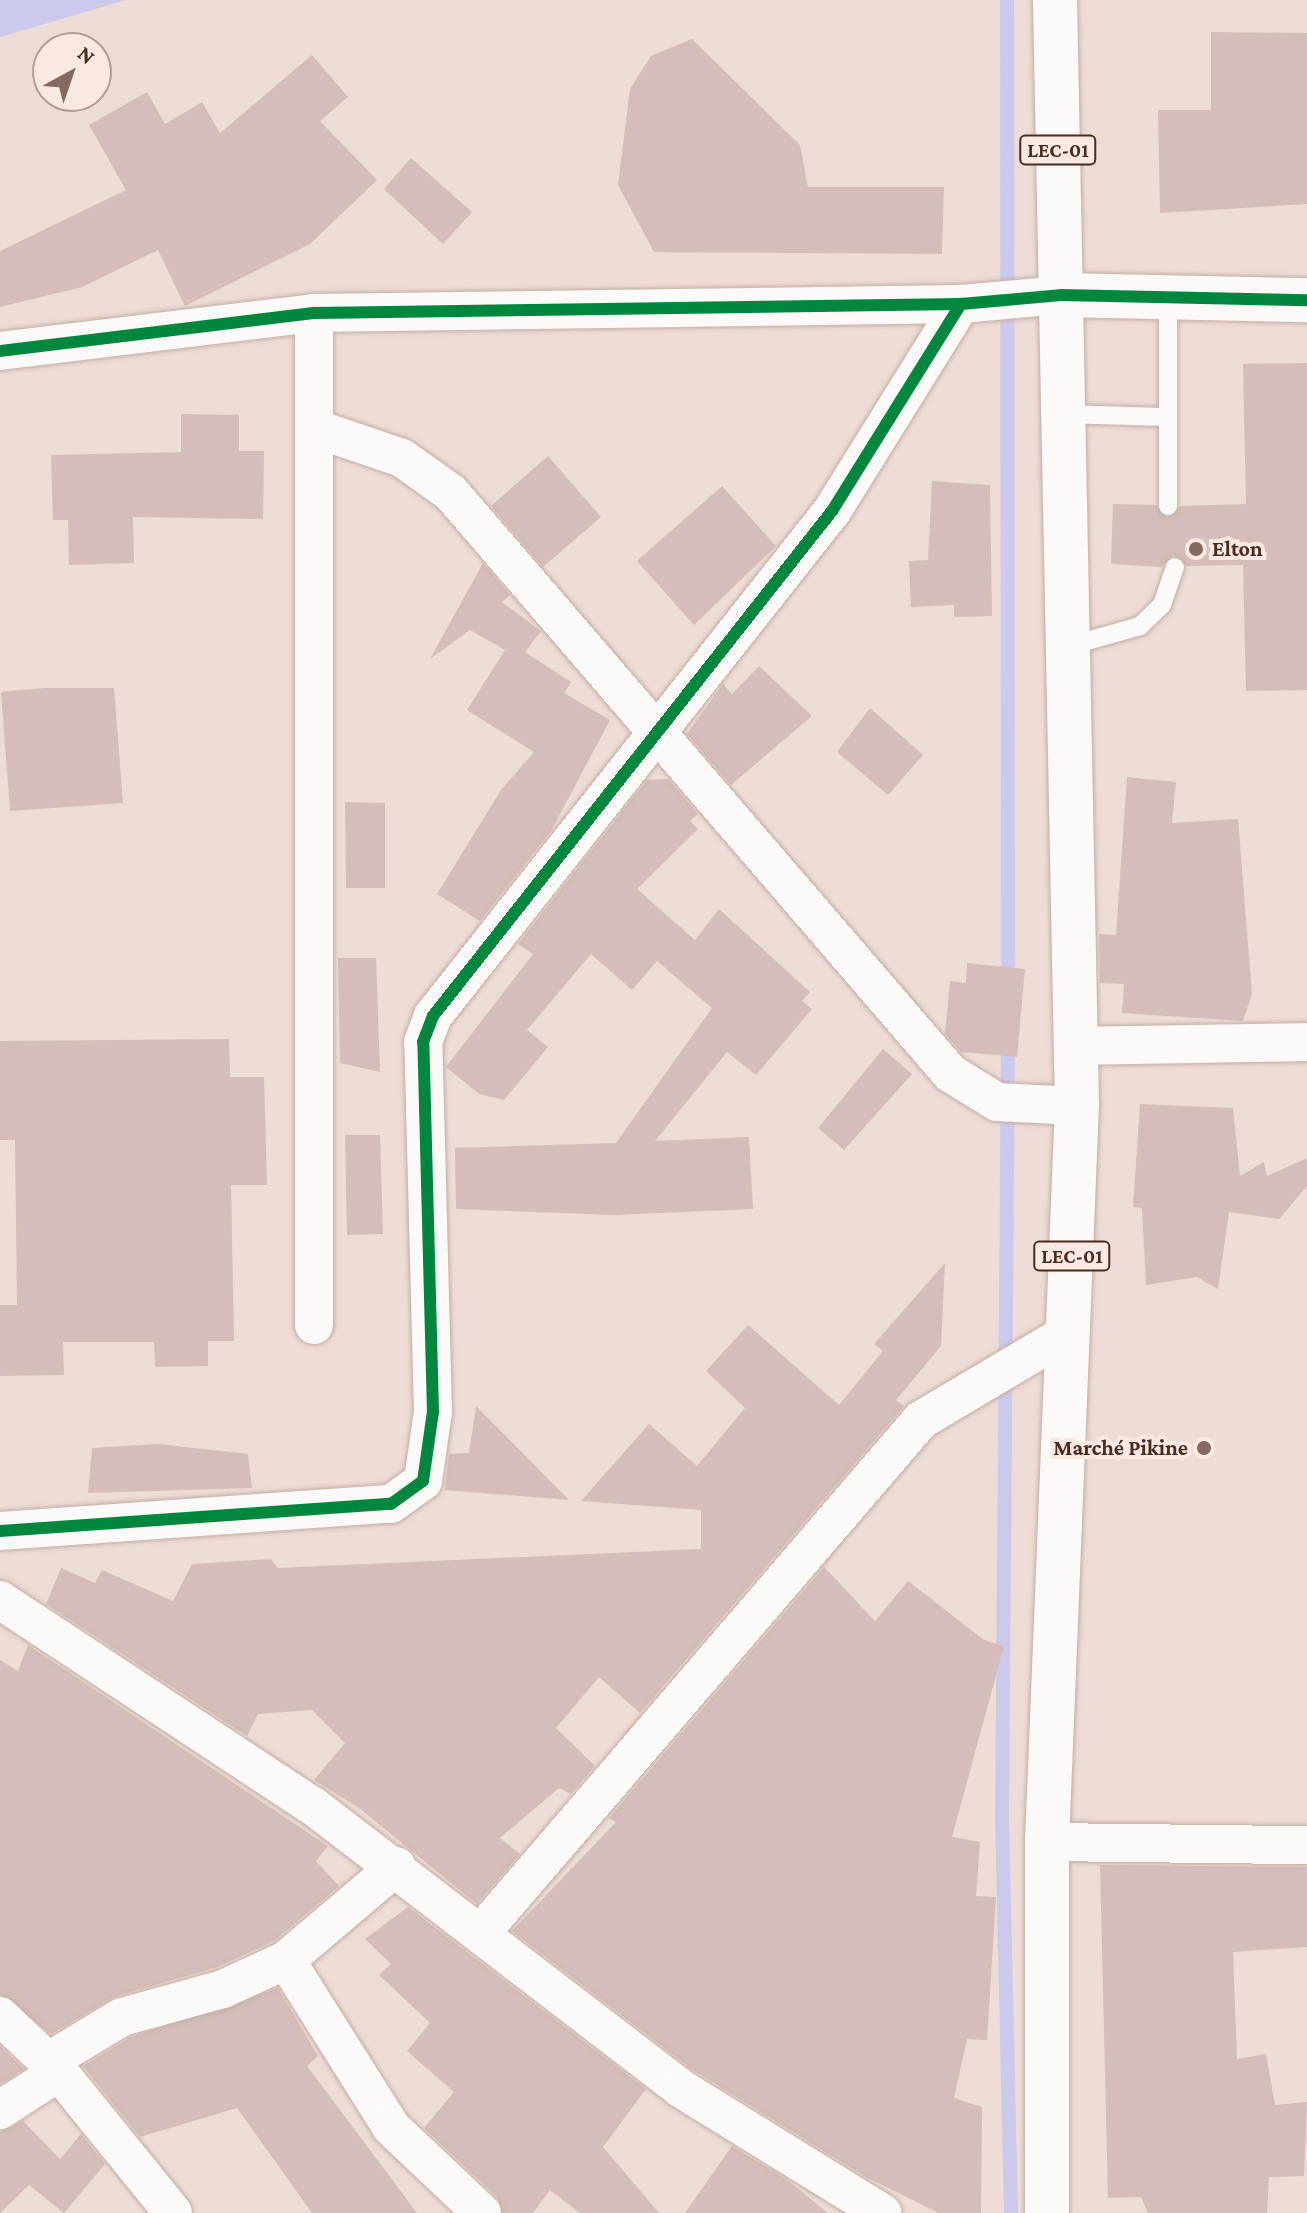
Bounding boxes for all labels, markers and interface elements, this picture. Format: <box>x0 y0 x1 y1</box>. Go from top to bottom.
north arrow <box>32 32 112 112</box>
text: N <box>73 40 100 69</box>
road number: LEC-01 <box>1018 134 1098 166</box>
place label: Elton <box>1212 536 1263 562</box>
marker: Elton <box>1187 540 1205 558</box>
road number: LEC-01 <box>1032 1240 1112 1272</box>
place label: Marché Pikine <box>1053 1435 1188 1461</box>
marker: Marché Pikine <box>1195 1439 1213 1457</box>

